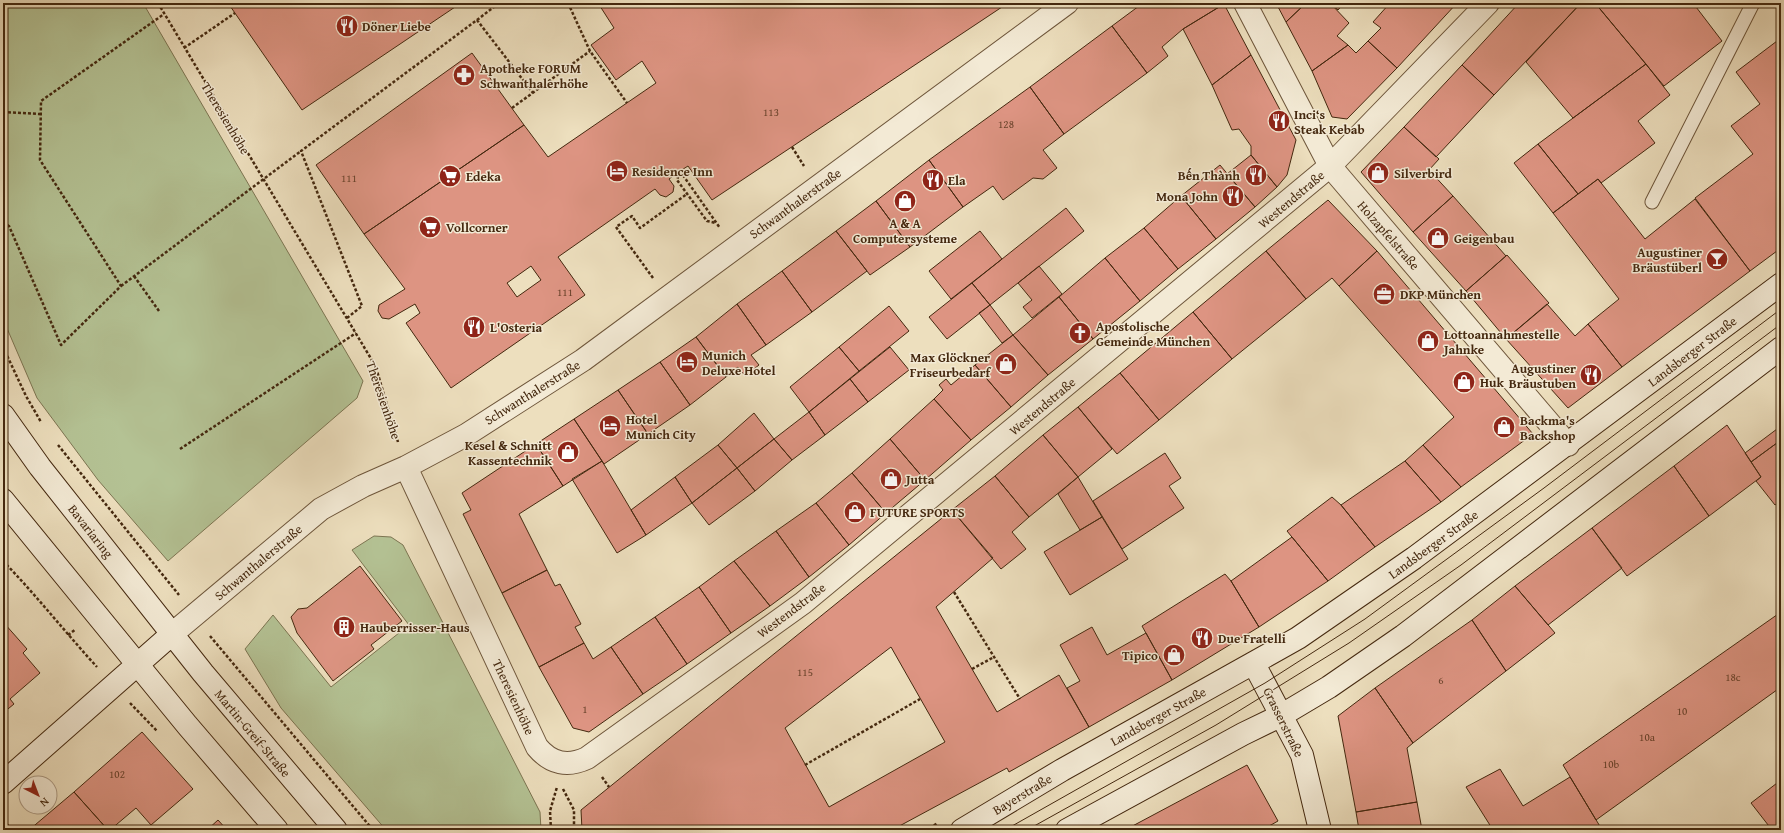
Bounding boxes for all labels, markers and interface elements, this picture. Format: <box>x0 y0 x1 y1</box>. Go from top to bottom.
restaurant icon: Döner Liebe <box>334 13 360 39</box>
place label: Döner Liebe <box>362 17 431 36</box>
place label: Apotheke FORUM Schwanthalerhöhe <box>480 59 588 93</box>
pharmacy icon: Apotheke FORUM Schwanthalerhöhe <box>451 62 477 88</box>
street label: Theresienhöhe <box>196 78 255 158</box>
house number: 113 <box>763 104 779 120</box>
place label: Inci‘s Steak Kebab <box>1294 105 1365 139</box>
restaurant icon: Inci‘s Steak Kebab <box>1266 108 1292 134</box>
house number: 128 <box>998 116 1014 132</box>
hotel icon: Residence Inn <box>604 158 630 184</box>
shop icon: Silverbird <box>1365 160 1391 186</box>
place label: Residence Inn <box>632 162 713 181</box>
restaurant icon: Bến Thành <box>1243 162 1269 188</box>
supermarket icon: Edeka <box>437 163 463 189</box>
street label: Schwanthalerstraße <box>745 163 845 243</box>
place label: Silverbird <box>1394 164 1453 183</box>
place label: Bến Thành <box>1178 166 1240 185</box>
street label: Westendstraße <box>1254 166 1329 233</box>
place label: Edeka <box>466 167 501 186</box>
restaurant icon: Ela <box>920 167 946 193</box>
house number: 111 <box>341 170 357 186</box>
place label: Ela <box>948 171 966 190</box>
restaurant icon: Mona John <box>1220 183 1246 209</box>
place label: Mona John <box>1156 187 1218 206</box>
shop icon: A & A Computersysteme <box>892 188 918 214</box>
street label: Holzapfelstraße <box>1353 196 1424 274</box>
supermarket icon: Vollcorner <box>417 214 443 240</box>
place label: A & A Computersysteme <box>853 214 957 248</box>
place label: Vollcorner <box>446 218 508 237</box>
shop icon: Geigenbau <box>1425 225 1451 251</box>
place label: Geigenbau <box>1454 229 1515 248</box>
place label: Augustiner Bräustüberl <box>1632 243 1702 277</box>
bar icon: Augustiner Bräustüberl <box>1704 246 1730 272</box>
office icon: DKP München <box>1371 281 1397 307</box>
house number: 111 <box>557 284 573 300</box>
place label: DKP München <box>1400 285 1481 304</box>
street label: Landsberger Straße <box>1644 312 1741 391</box>
restaurant icon: L'Osteria <box>461 314 487 340</box>
place label: Apostolische Gemeinde München <box>1096 317 1210 351</box>
place label: L'Osteria <box>490 318 542 337</box>
church icon: Apostolische Gemeinde München <box>1067 320 1093 346</box>
place label: Lottoannahmestelle Jahnke <box>1442 325 1560 359</box>
shop icon: Lottoannahmestelle Jahnke <box>1415 328 1441 354</box>
place label: Munich Deluxe Hotel <box>702 346 776 380</box>
place label: Max Glöckner Friseurbedarf <box>910 348 991 382</box>
hotel icon: Munich Deluxe Hotel <box>674 349 700 375</box>
shop icon: Max Glöckner Friseurbedarf <box>993 351 1019 377</box>
street label: Schwanthalerstraße <box>481 355 584 430</box>
street label: Theresienhöhe <box>361 359 406 442</box>
place label: Augustiner Bräustuben <box>1509 359 1576 393</box>
restaurant icon: Augustiner Bräustuben <box>1578 362 1604 388</box>
shop icon: Huk <box>1451 369 1477 395</box>
street label: Westendstraße <box>1005 373 1080 440</box>
place label: Huk <box>1480 373 1504 392</box>
place label: Hotel Munich City <box>626 410 696 444</box>
place label: Backma's Backshop <box>1520 411 1576 445</box>
hotel icon: Hotel Munich City <box>597 413 623 439</box>
shop icon: Backma's Backshop <box>1491 414 1517 440</box>
place label: Kesel & Schnitt Kassentechnik <box>465 436 553 470</box>
shop icon: Kesel & Schnitt Kassentechnik <box>555 439 581 465</box>
shop icon: Jutta <box>878 466 904 492</box>
place label: Jutta <box>904 470 935 489</box>
shop icon: FUTURE SPORTS <box>842 499 868 525</box>
street label: Bavariaring <box>64 500 118 563</box>
place label: FUTURE SPORTS <box>870 503 965 522</box>
street label: Landsberger Straße <box>1384 505 1482 584</box>
street label: Schwanthalerstraße <box>210 520 306 605</box>
street label: Westendstraße <box>753 578 830 643</box>
building icon: Hauberrisser-Haus <box>331 614 357 640</box>
place label: Hauberrisser-Haus <box>360 618 470 637</box>
restaurant icon: Due Fratelli <box>1189 625 1215 651</box>
place label: Due Fratelli <box>1218 629 1286 648</box>
shop icon: Tipico <box>1161 642 1187 668</box>
place label: Tipico <box>1122 646 1158 665</box>
street label: Theresienhöhe <box>488 656 539 738</box>
house number: 115 <box>797 664 813 680</box>
house number: 18c <box>1725 669 1741 685</box>
house number: 6 <box>1438 672 1444 688</box>
street label: Landsberger Straße <box>1107 682 1210 751</box>
street label: Grasserstraße <box>1258 684 1309 760</box>
street label: Martin-Greif-Straße <box>210 685 295 781</box>
house number: 1 <box>582 701 588 717</box>
house number: 10 <box>1677 703 1687 719</box>
house number: 10a <box>1639 729 1656 745</box>
house number: 10b <box>1603 756 1619 772</box>
house number: 102 <box>109 766 125 782</box>
street label: Bayerstraße <box>989 769 1055 820</box>
north arrow <box>18 775 58 815</box>
text: N <box>36 794 53 811</box>

